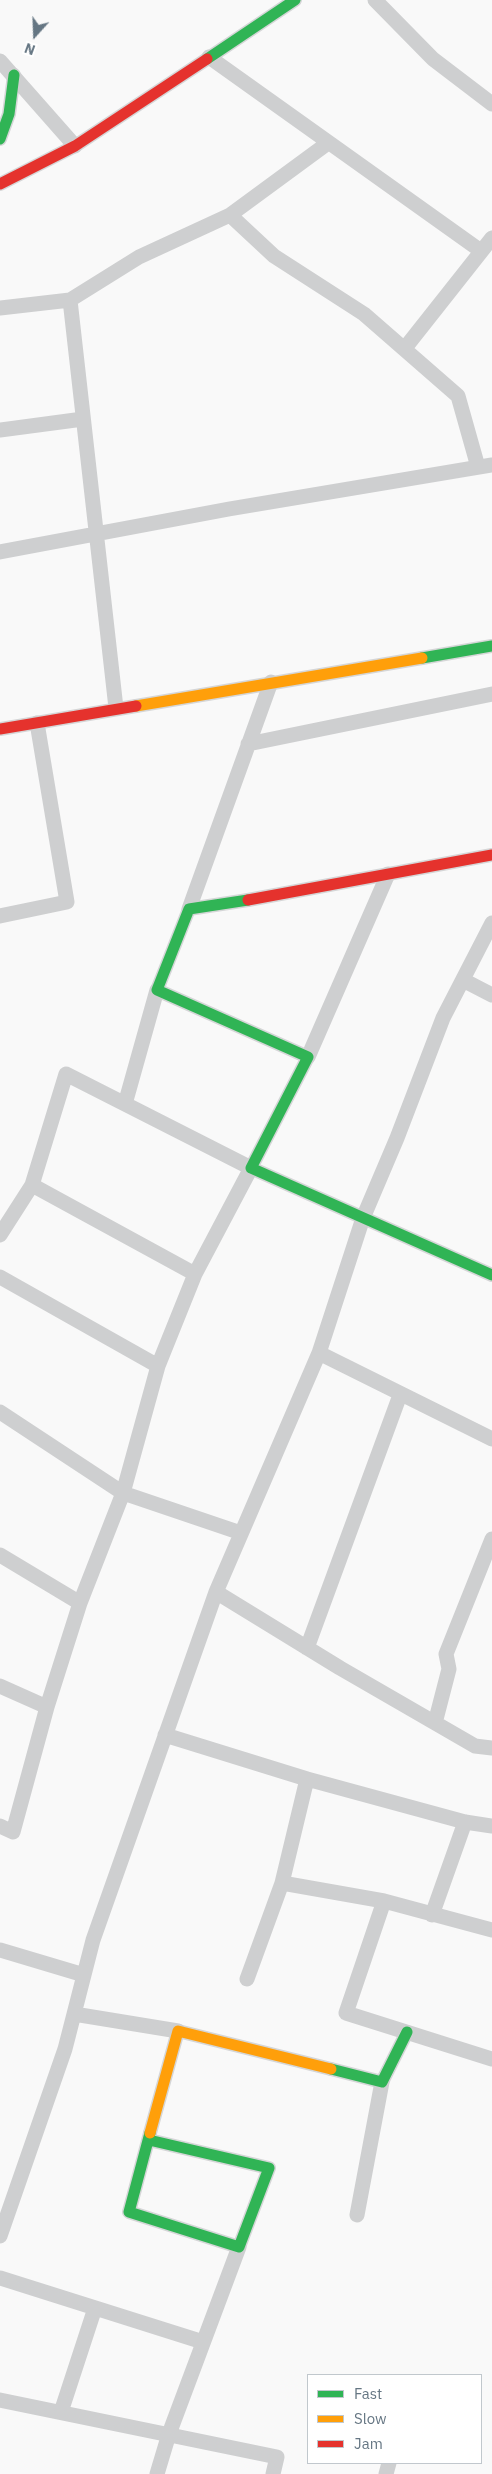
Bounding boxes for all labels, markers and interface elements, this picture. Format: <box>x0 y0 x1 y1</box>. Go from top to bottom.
north arrow <box>10 10 60 60</box>
text: N <box>22 39 38 59</box>
legend <box>307 2374 482 2464</box>
text: Fast <box>354 2384 382 2403</box>
text: Slow <box>354 2409 387 2428</box>
text: Jam <box>354 2434 383 2453</box>

